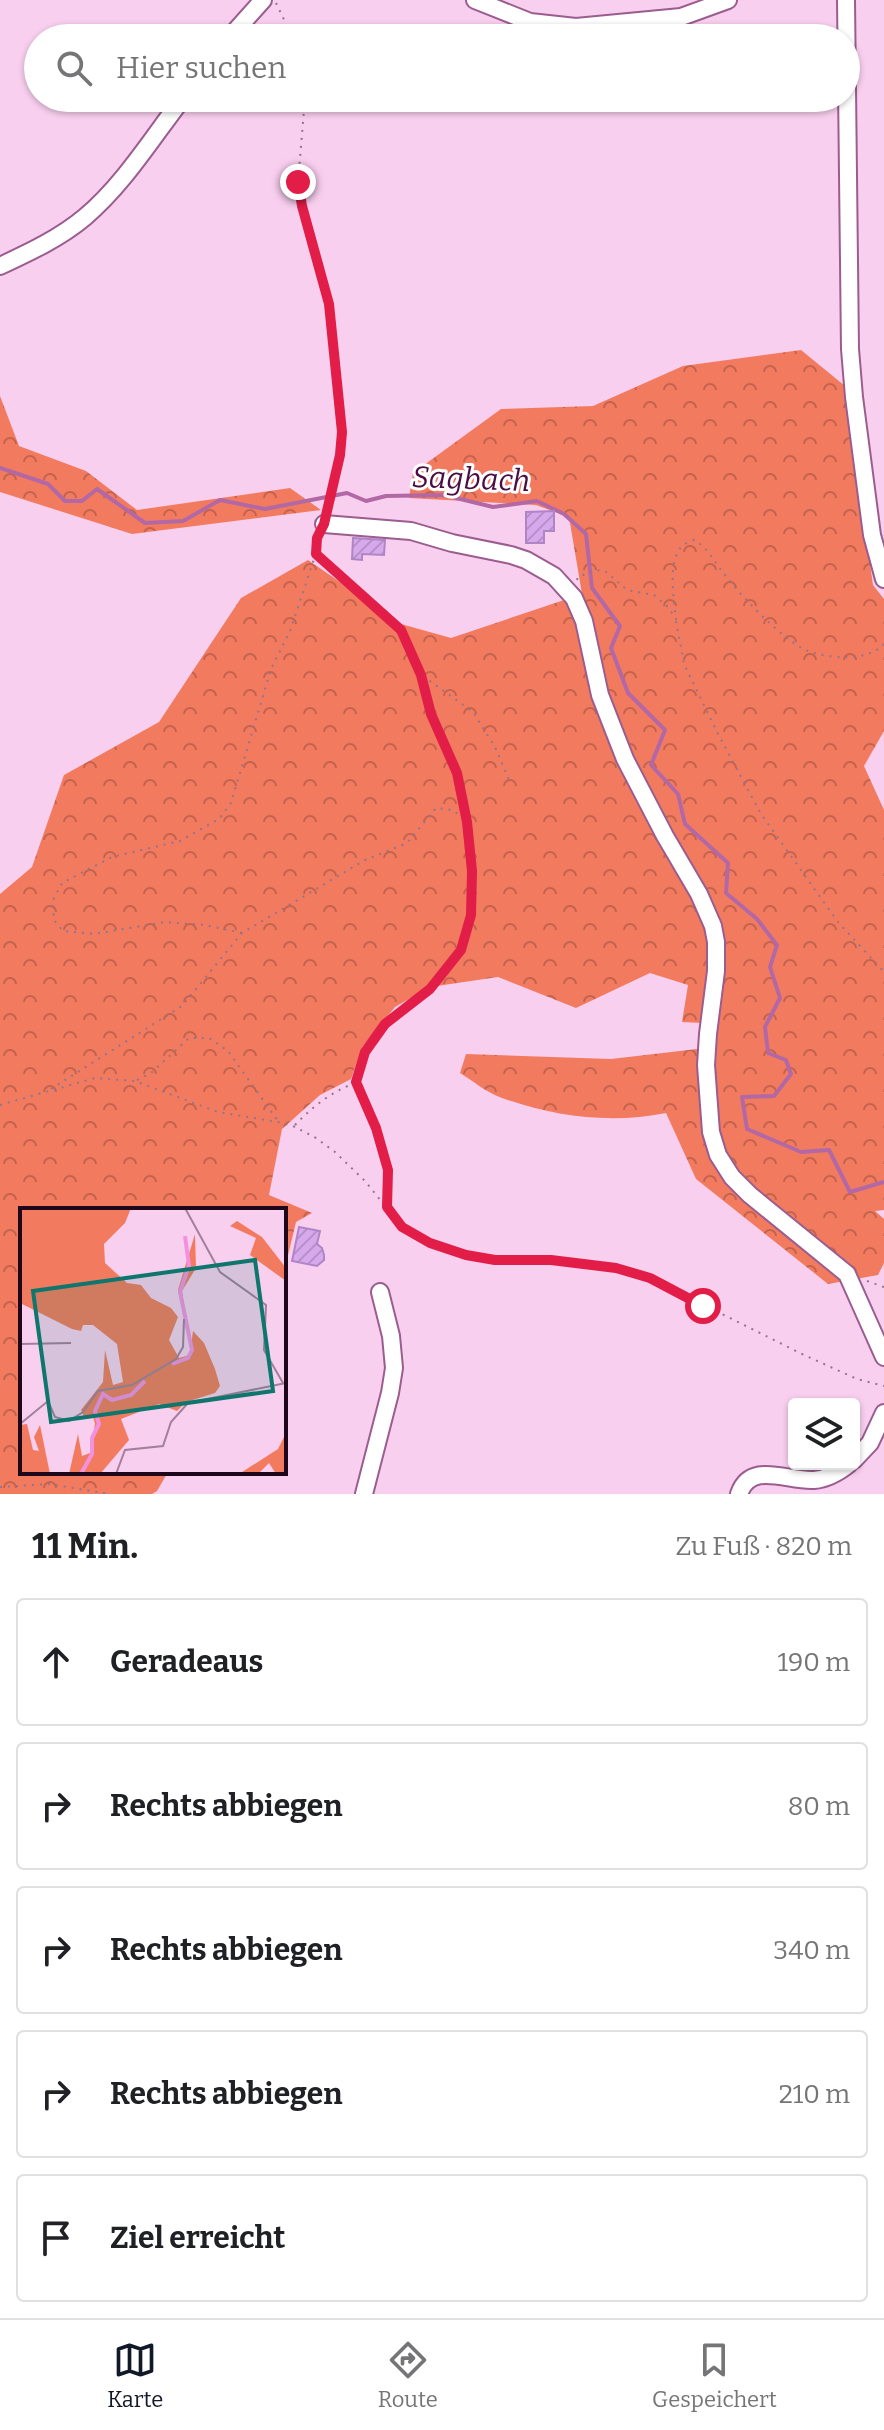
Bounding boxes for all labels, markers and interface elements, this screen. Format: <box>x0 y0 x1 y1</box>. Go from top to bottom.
search box <box>24 24 860 112</box>
icon: search <box>52 46 96 90</box>
text: Hier suchen <box>116 50 286 86</box>
route end <box>280 164 316 200</box>
water label: Sagbach <box>411 459 531 499</box>
inset map <box>20 1208 286 1474</box>
route start <box>685 1288 721 1324</box>
map controls <box>788 1398 860 1470</box>
button: layers <box>788 1398 860 1470</box>
text: 11 Min. <box>32 1526 138 1567</box>
text: Zu Fuß · 820 m <box>676 1531 852 1562</box>
icon: ahead <box>34 1640 78 1684</box>
text: Geradeaus <box>110 1644 263 1680</box>
text: 190 m <box>778 1647 850 1678</box>
icon: right <box>34 1784 78 1828</box>
text: Rechts abbiegen <box>110 1788 343 1824</box>
text: 80 m <box>788 1791 850 1822</box>
icon: right <box>34 1928 78 1972</box>
text: Rechts abbiegen <box>110 1932 343 1968</box>
text: 340 m <box>773 1935 850 1966</box>
icon: right <box>34 2072 78 2116</box>
text: Rechts abbiegen <box>110 2076 343 2112</box>
text: 210 m <box>779 2079 850 2110</box>
icon: arrive <box>34 2216 78 2260</box>
text: Ziel erreicht <box>110 2220 285 2256</box>
tab: Karte <box>107 2338 163 2413</box>
tab: Route <box>378 2338 438 2413</box>
tab: Gespeichert <box>652 2338 777 2413</box>

